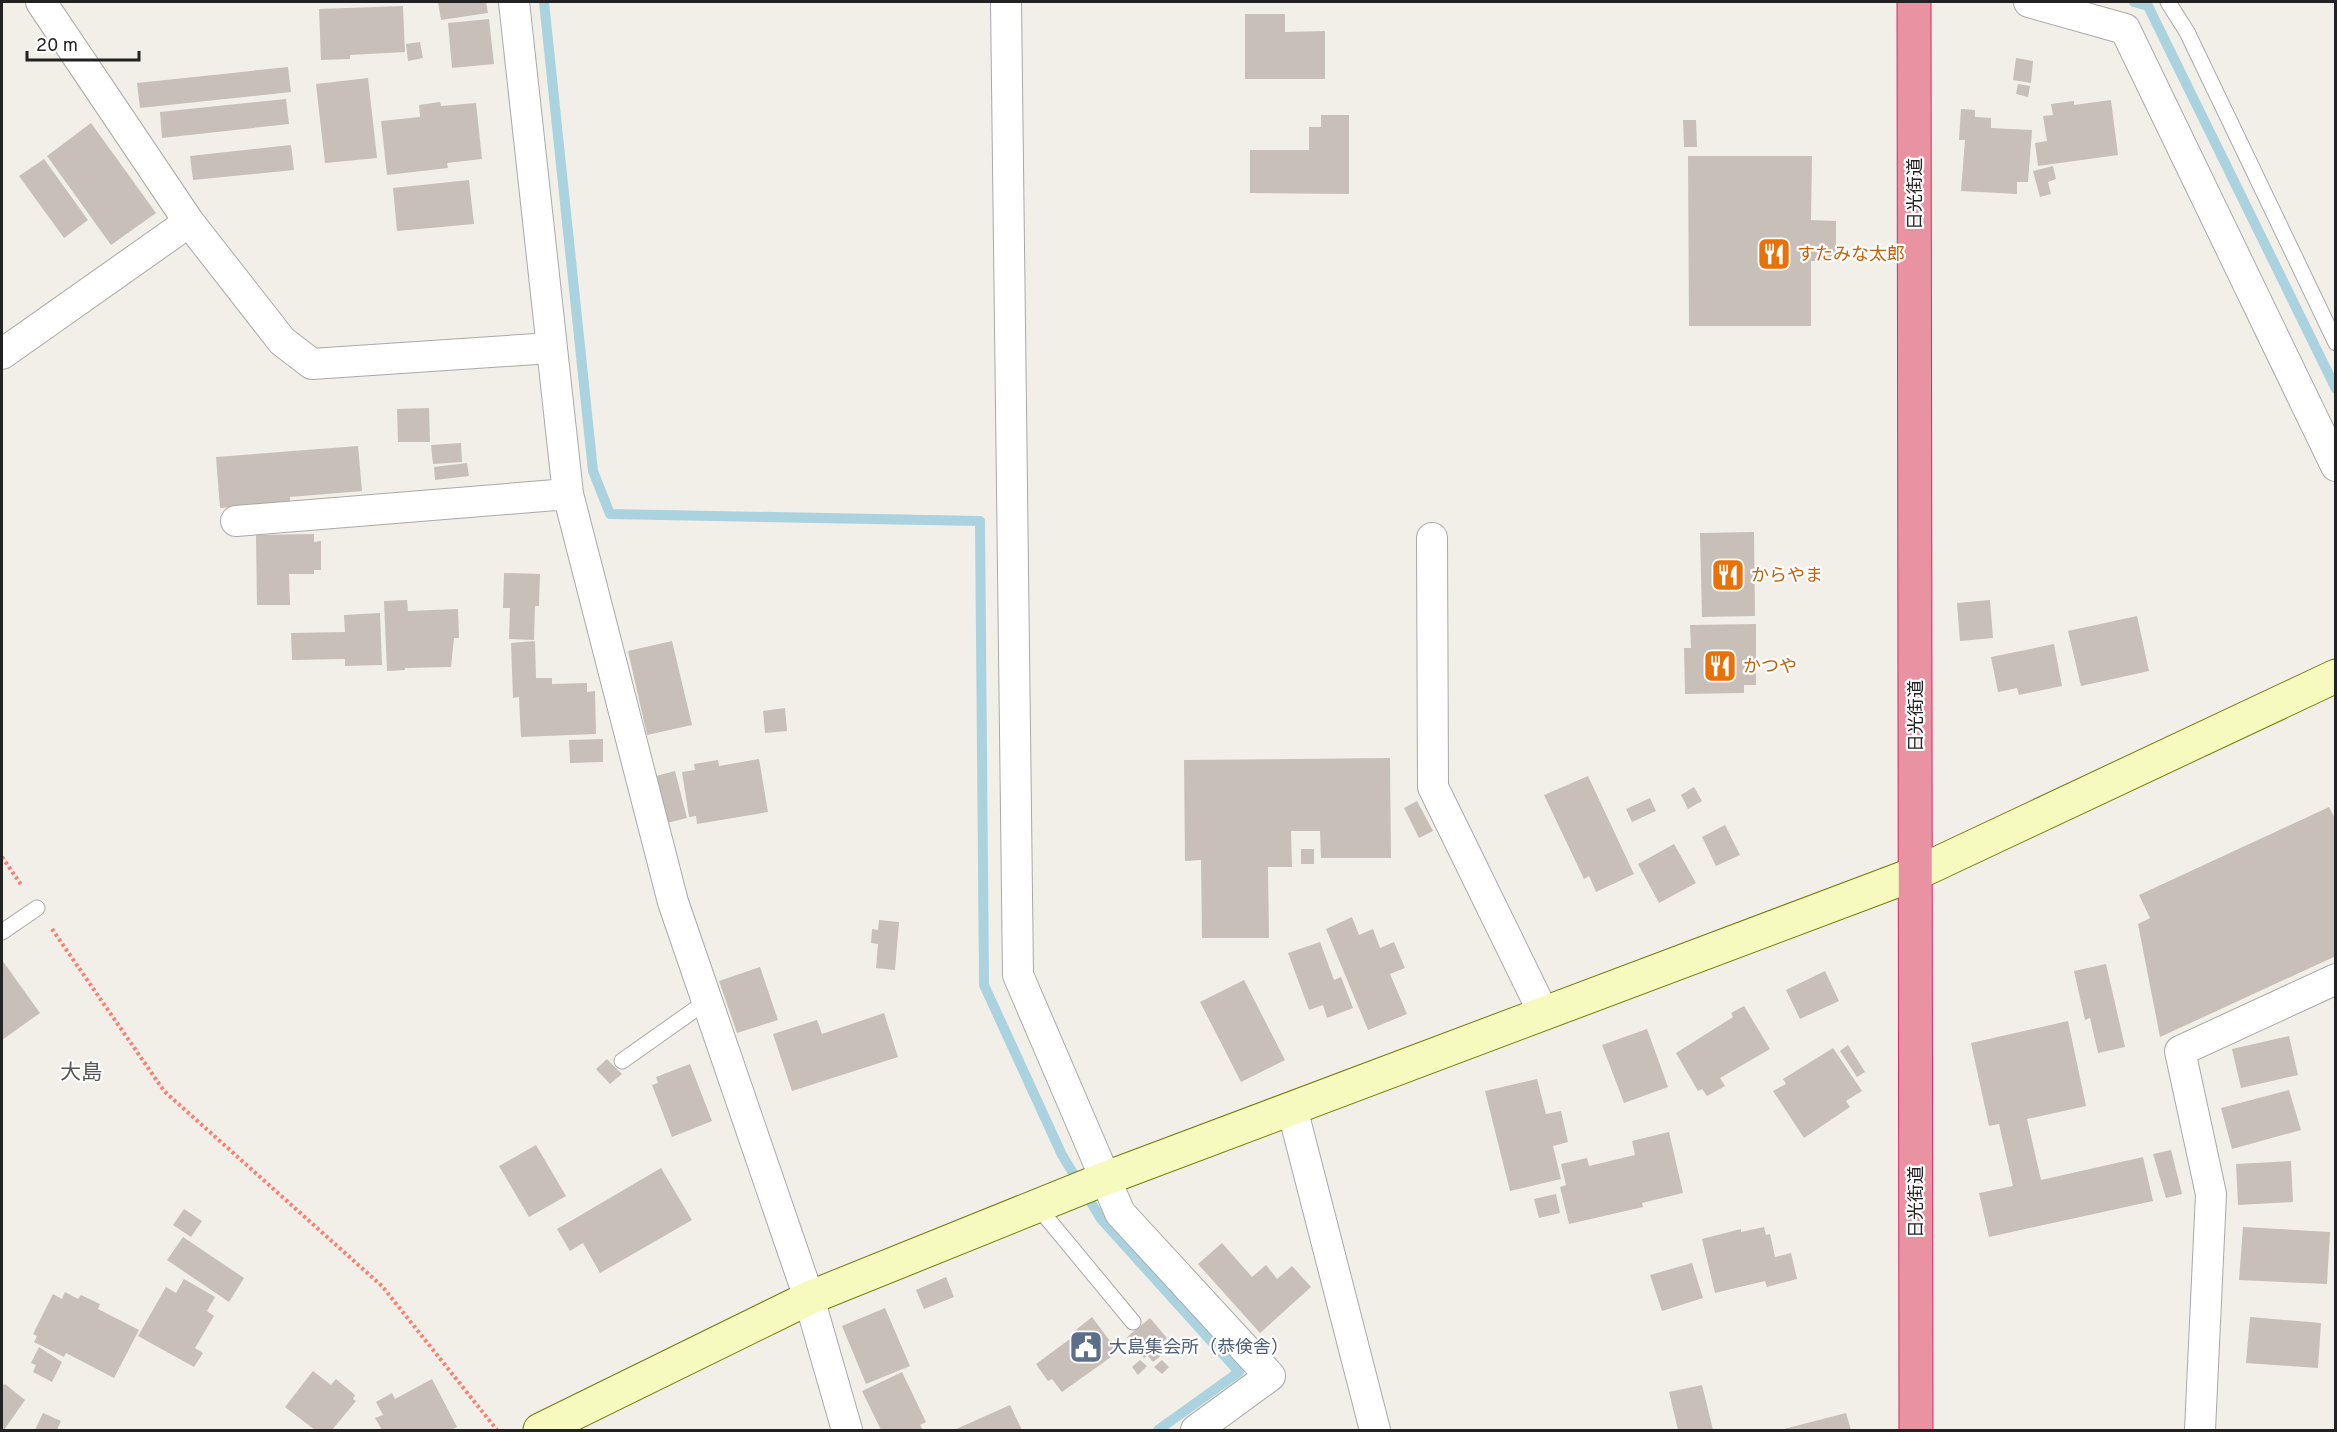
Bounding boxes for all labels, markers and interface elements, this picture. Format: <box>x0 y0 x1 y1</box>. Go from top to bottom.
scale bar <box>27 24 140 62</box>
text: 20 m <box>36 35 78 58</box>
street label: 日光街道 <box>1905 158 1928 230</box>
restaurant icon: すたみな太郎 <box>1756 236 1792 272</box>
place label: すたみな太郎 <box>1797 244 1905 267</box>
restaurant icon: からやま <box>1710 557 1746 593</box>
place label: からやま <box>1751 565 1823 588</box>
restaurant icon: かつや <box>1702 648 1738 684</box>
place label: かつや <box>1743 656 1797 679</box>
street label: 日光街道 <box>1906 680 1929 752</box>
district label: 大島 <box>60 1060 102 1087</box>
street label: 日光街道 <box>1906 1166 1929 1238</box>
public building icon: 大島集会所（恭倹舎） <box>1068 1329 1104 1365</box>
place label: 大島集会所（恭倹舎） <box>1109 1337 1289 1360</box>

